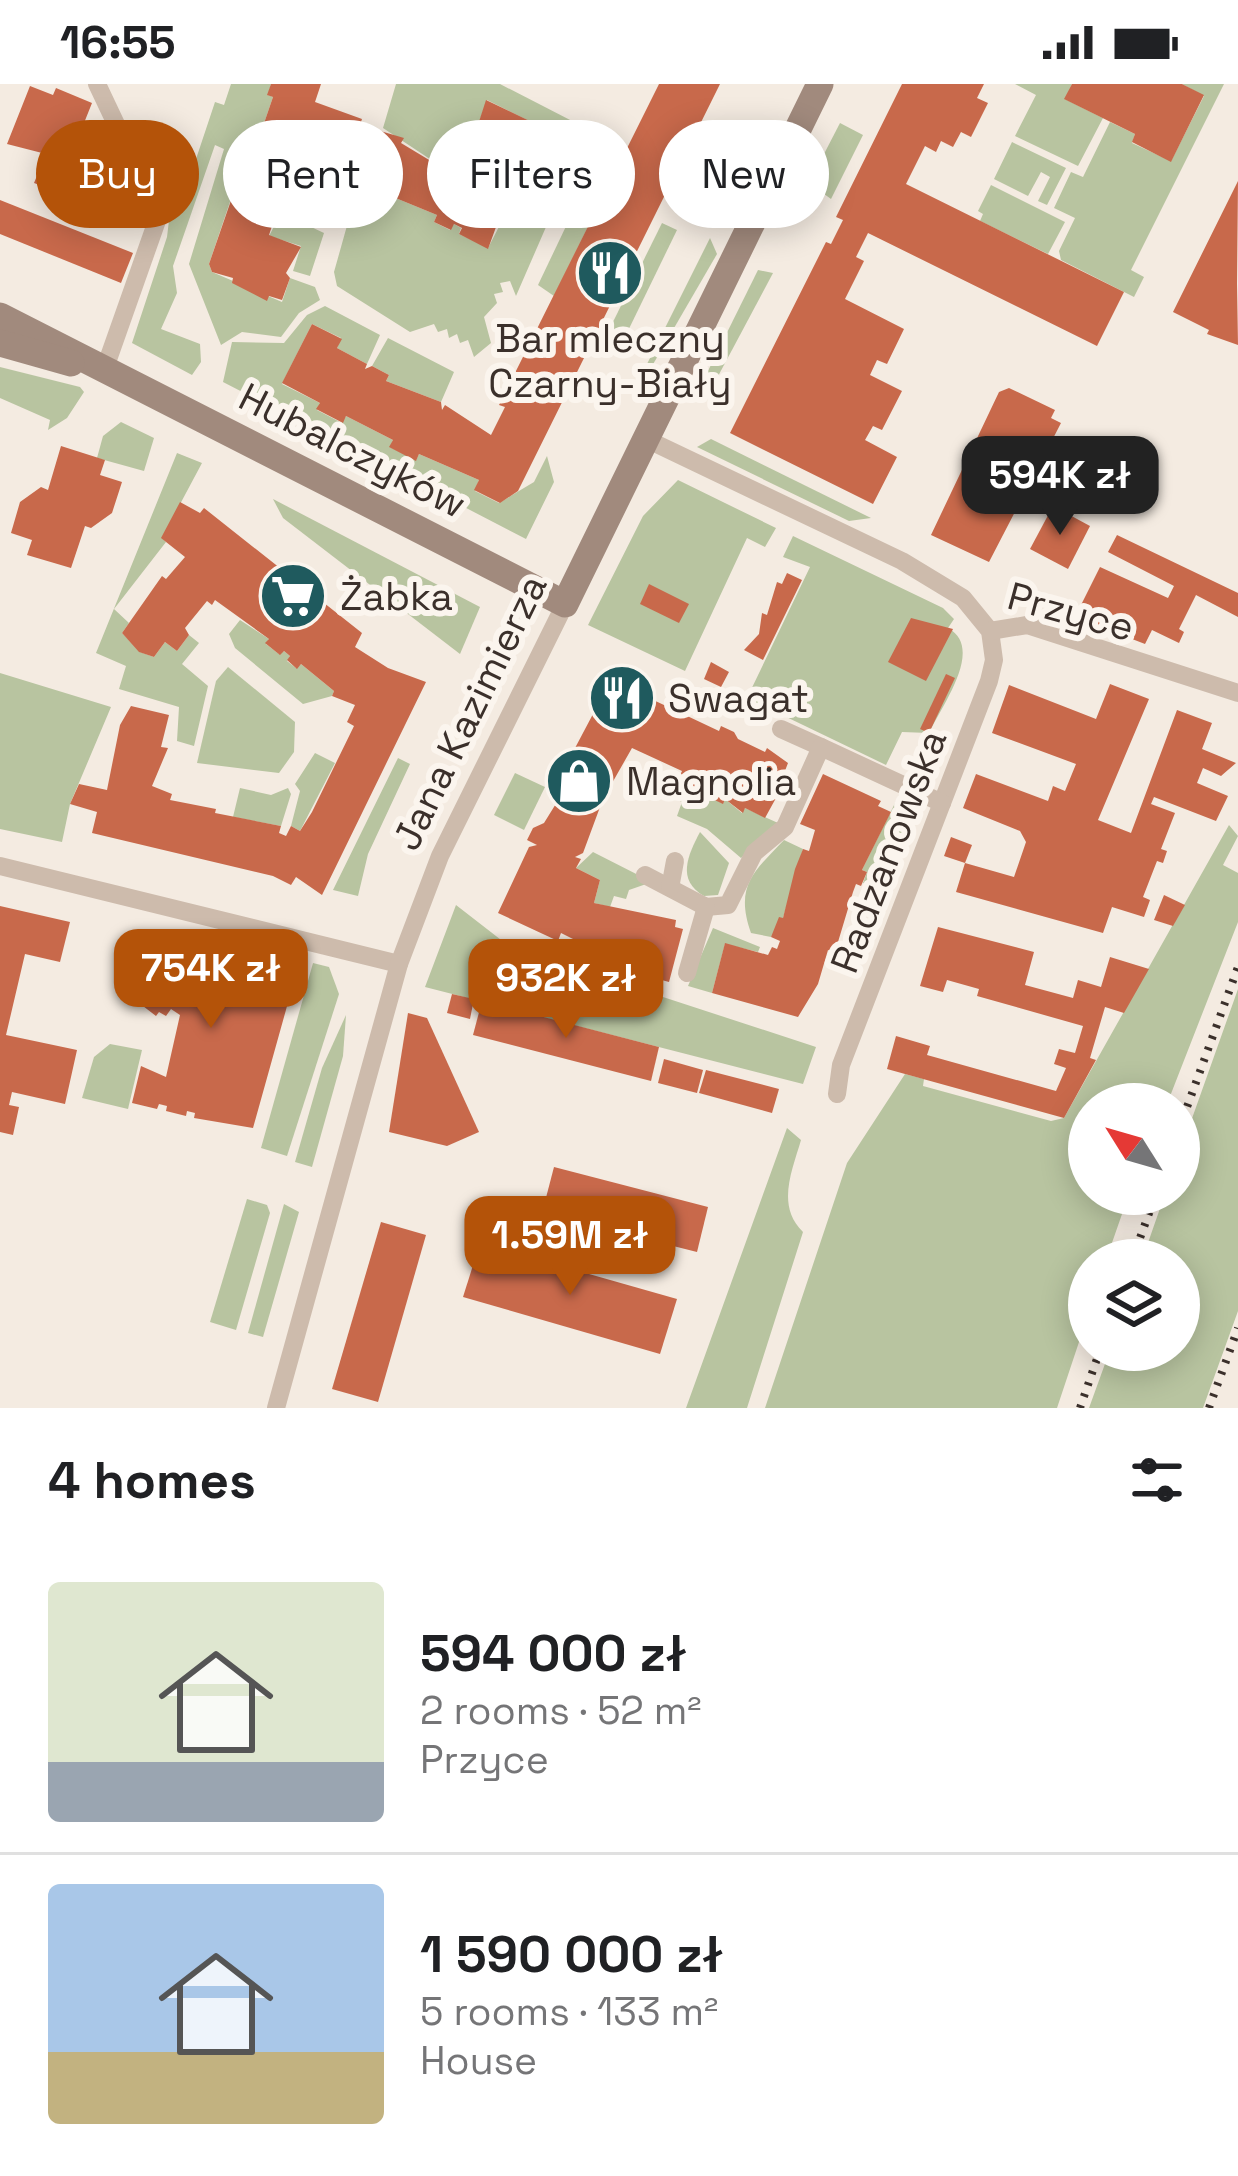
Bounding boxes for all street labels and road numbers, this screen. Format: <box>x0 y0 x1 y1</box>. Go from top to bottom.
street label: Hubalczyków <box>231 372 475 529</box>
street label: Jana Kazimierza <box>382 566 557 858</box>
street label: Przyce <box>1002 571 1139 652</box>
street label: Radzanowska <box>820 723 957 980</box>

